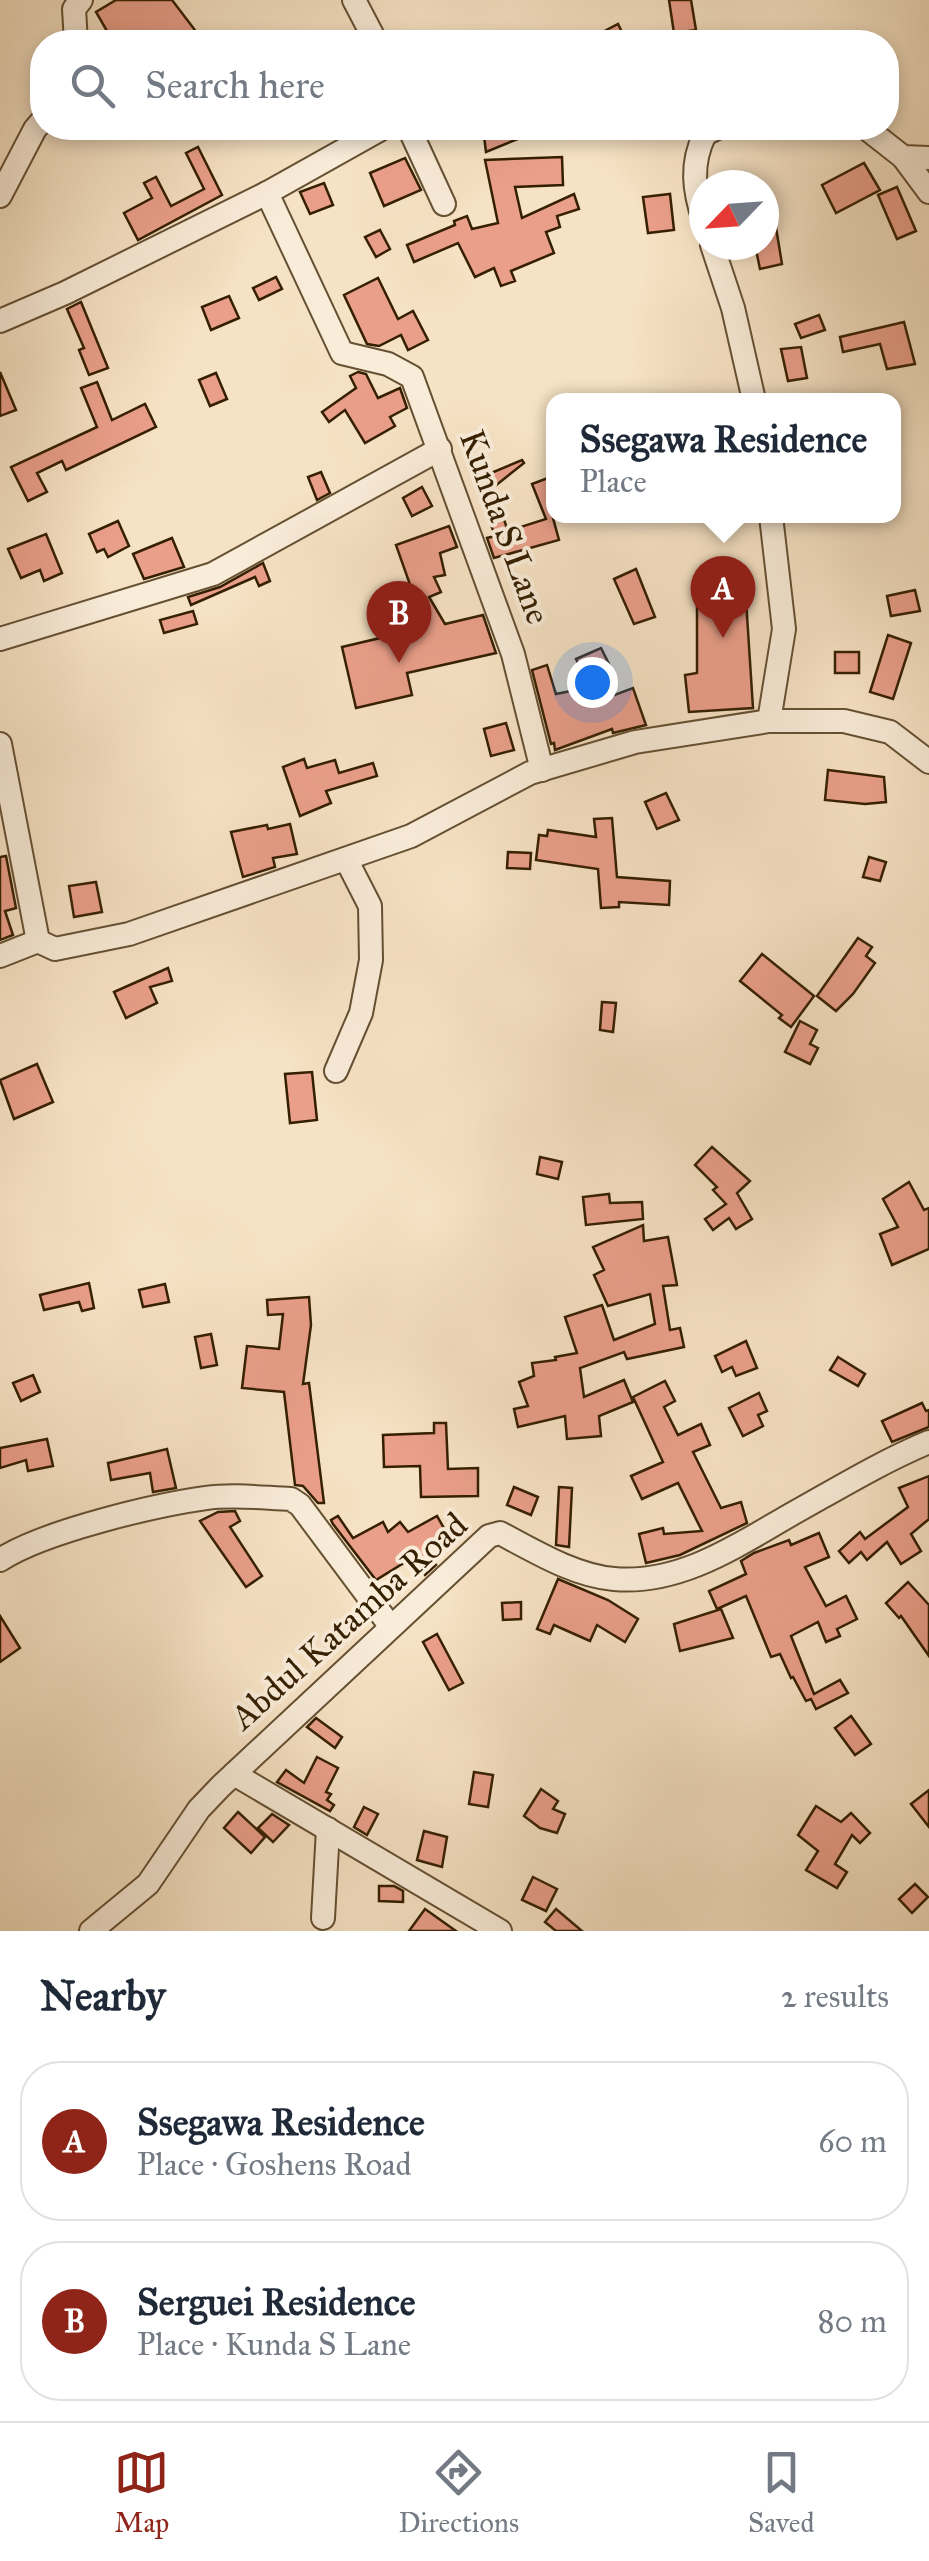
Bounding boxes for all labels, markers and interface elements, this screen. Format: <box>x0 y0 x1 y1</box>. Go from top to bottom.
search box <box>30 30 899 140</box>
icon: search <box>65 58 120 113</box>
text: Search here <box>145 62 325 108</box>
north arrow <box>689 170 779 260</box>
popup <box>546 393 901 523</box>
text: Ssegawa Residence <box>580 416 867 462</box>
street label: Kunda S Lane <box>450 424 560 630</box>
text: Place <box>580 462 647 501</box>
pin: A <box>690 556 756 638</box>
pin: B <box>366 580 432 663</box>
your location <box>567 657 618 708</box>
street label: Abdul Katamba Road <box>220 1503 477 1740</box>
text: Nearby <box>40 1970 165 2022</box>
text: 2 results <box>781 1977 889 2016</box>
text: Ssegawa Residence <box>137 2099 425 2145</box>
text: A <box>64 2122 85 2161</box>
text: 60 m <box>818 2122 887 2161</box>
text: Place · Goshens Road <box>137 2145 412 2184</box>
text: Serguei Residence <box>137 2279 416 2325</box>
text: B <box>64 2302 85 2341</box>
text: 80 m <box>818 2302 887 2341</box>
text: Place · Kunda S Lane <box>137 2325 411 2364</box>
tab: Map <box>114 2445 169 2540</box>
tab: Directions <box>398 2445 519 2540</box>
tab: Saved <box>748 2445 815 2540</box>

